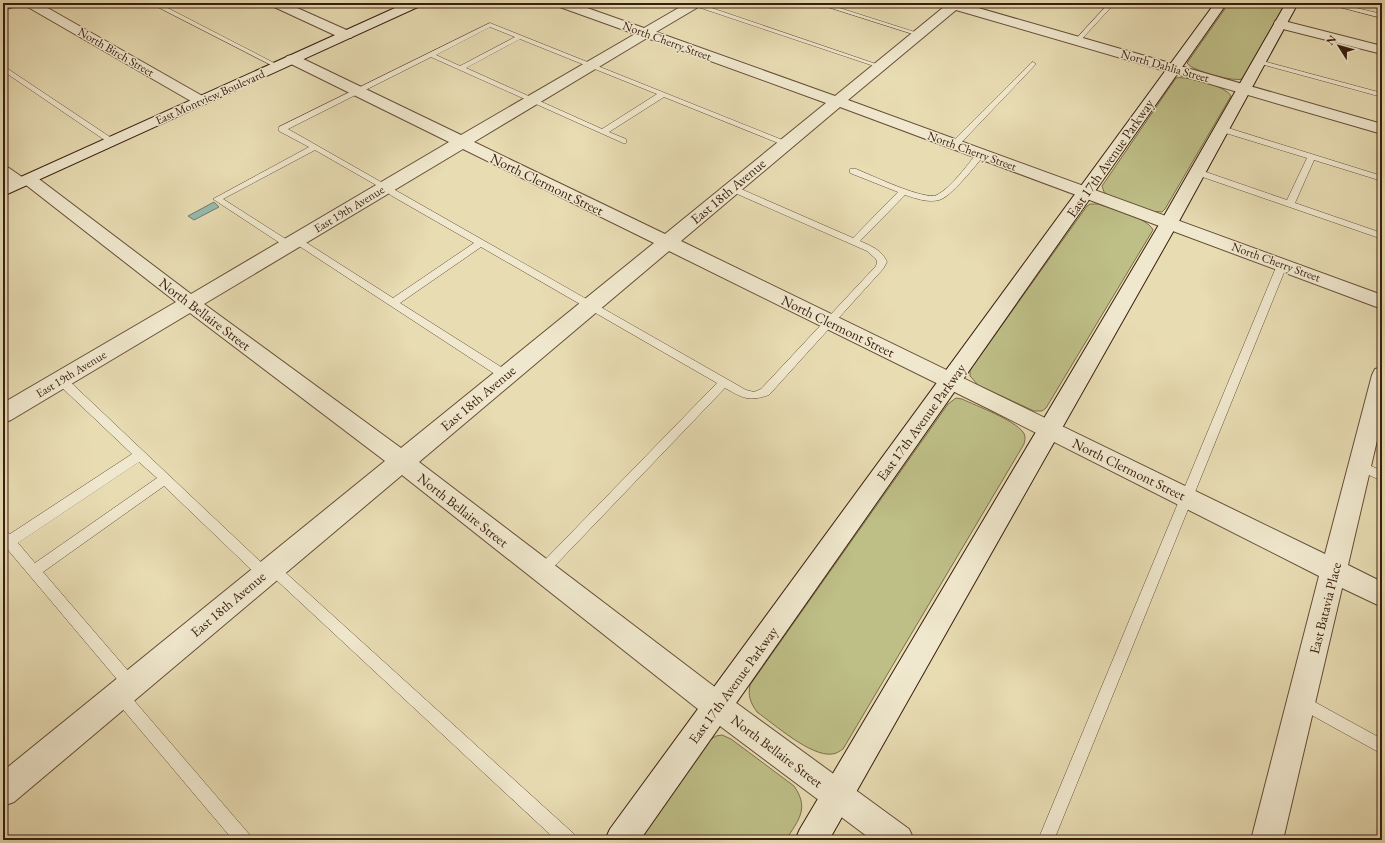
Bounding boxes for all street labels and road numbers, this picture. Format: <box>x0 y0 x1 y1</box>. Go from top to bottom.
street label: North Cherry Street <box>620 18 714 65</box>
street label: North Birch Street <box>75 24 157 80</box>
street label: North Dahlia Street <box>1119 46 1211 86</box>
street label: East Montview Boulevard <box>153 65 268 128</box>
street label: East 17th Avenue Parkway <box>1062 95 1158 221</box>
street label: North Cherry Street <box>925 128 1019 175</box>
street label: North Clermont Street <box>487 149 607 219</box>
street label: East 18th Avenue <box>687 154 770 228</box>
street label: East 19th Avenue <box>311 181 388 236</box>
street label: North Cherry Street <box>1229 239 1323 286</box>
street label: North Bellaire Street <box>156 274 255 355</box>
street label: North Clermont Street <box>778 291 898 361</box>
street label: East 19th Avenue <box>33 346 110 401</box>
street label: East 17th Avenue Parkway <box>872 359 970 484</box>
street label: East 18th Avenue <box>437 361 520 435</box>
street label: North Clermont Street <box>1069 434 1189 504</box>
street label: North Bellaire Street <box>414 469 512 551</box>
street label: East Batavia Place <box>1305 560 1345 656</box>
street label: East 18th Avenue <box>187 567 270 641</box>
street label: East 17th Avenue Parkway <box>684 622 782 747</box>
street label: North Bellaire Street <box>728 711 827 792</box>

